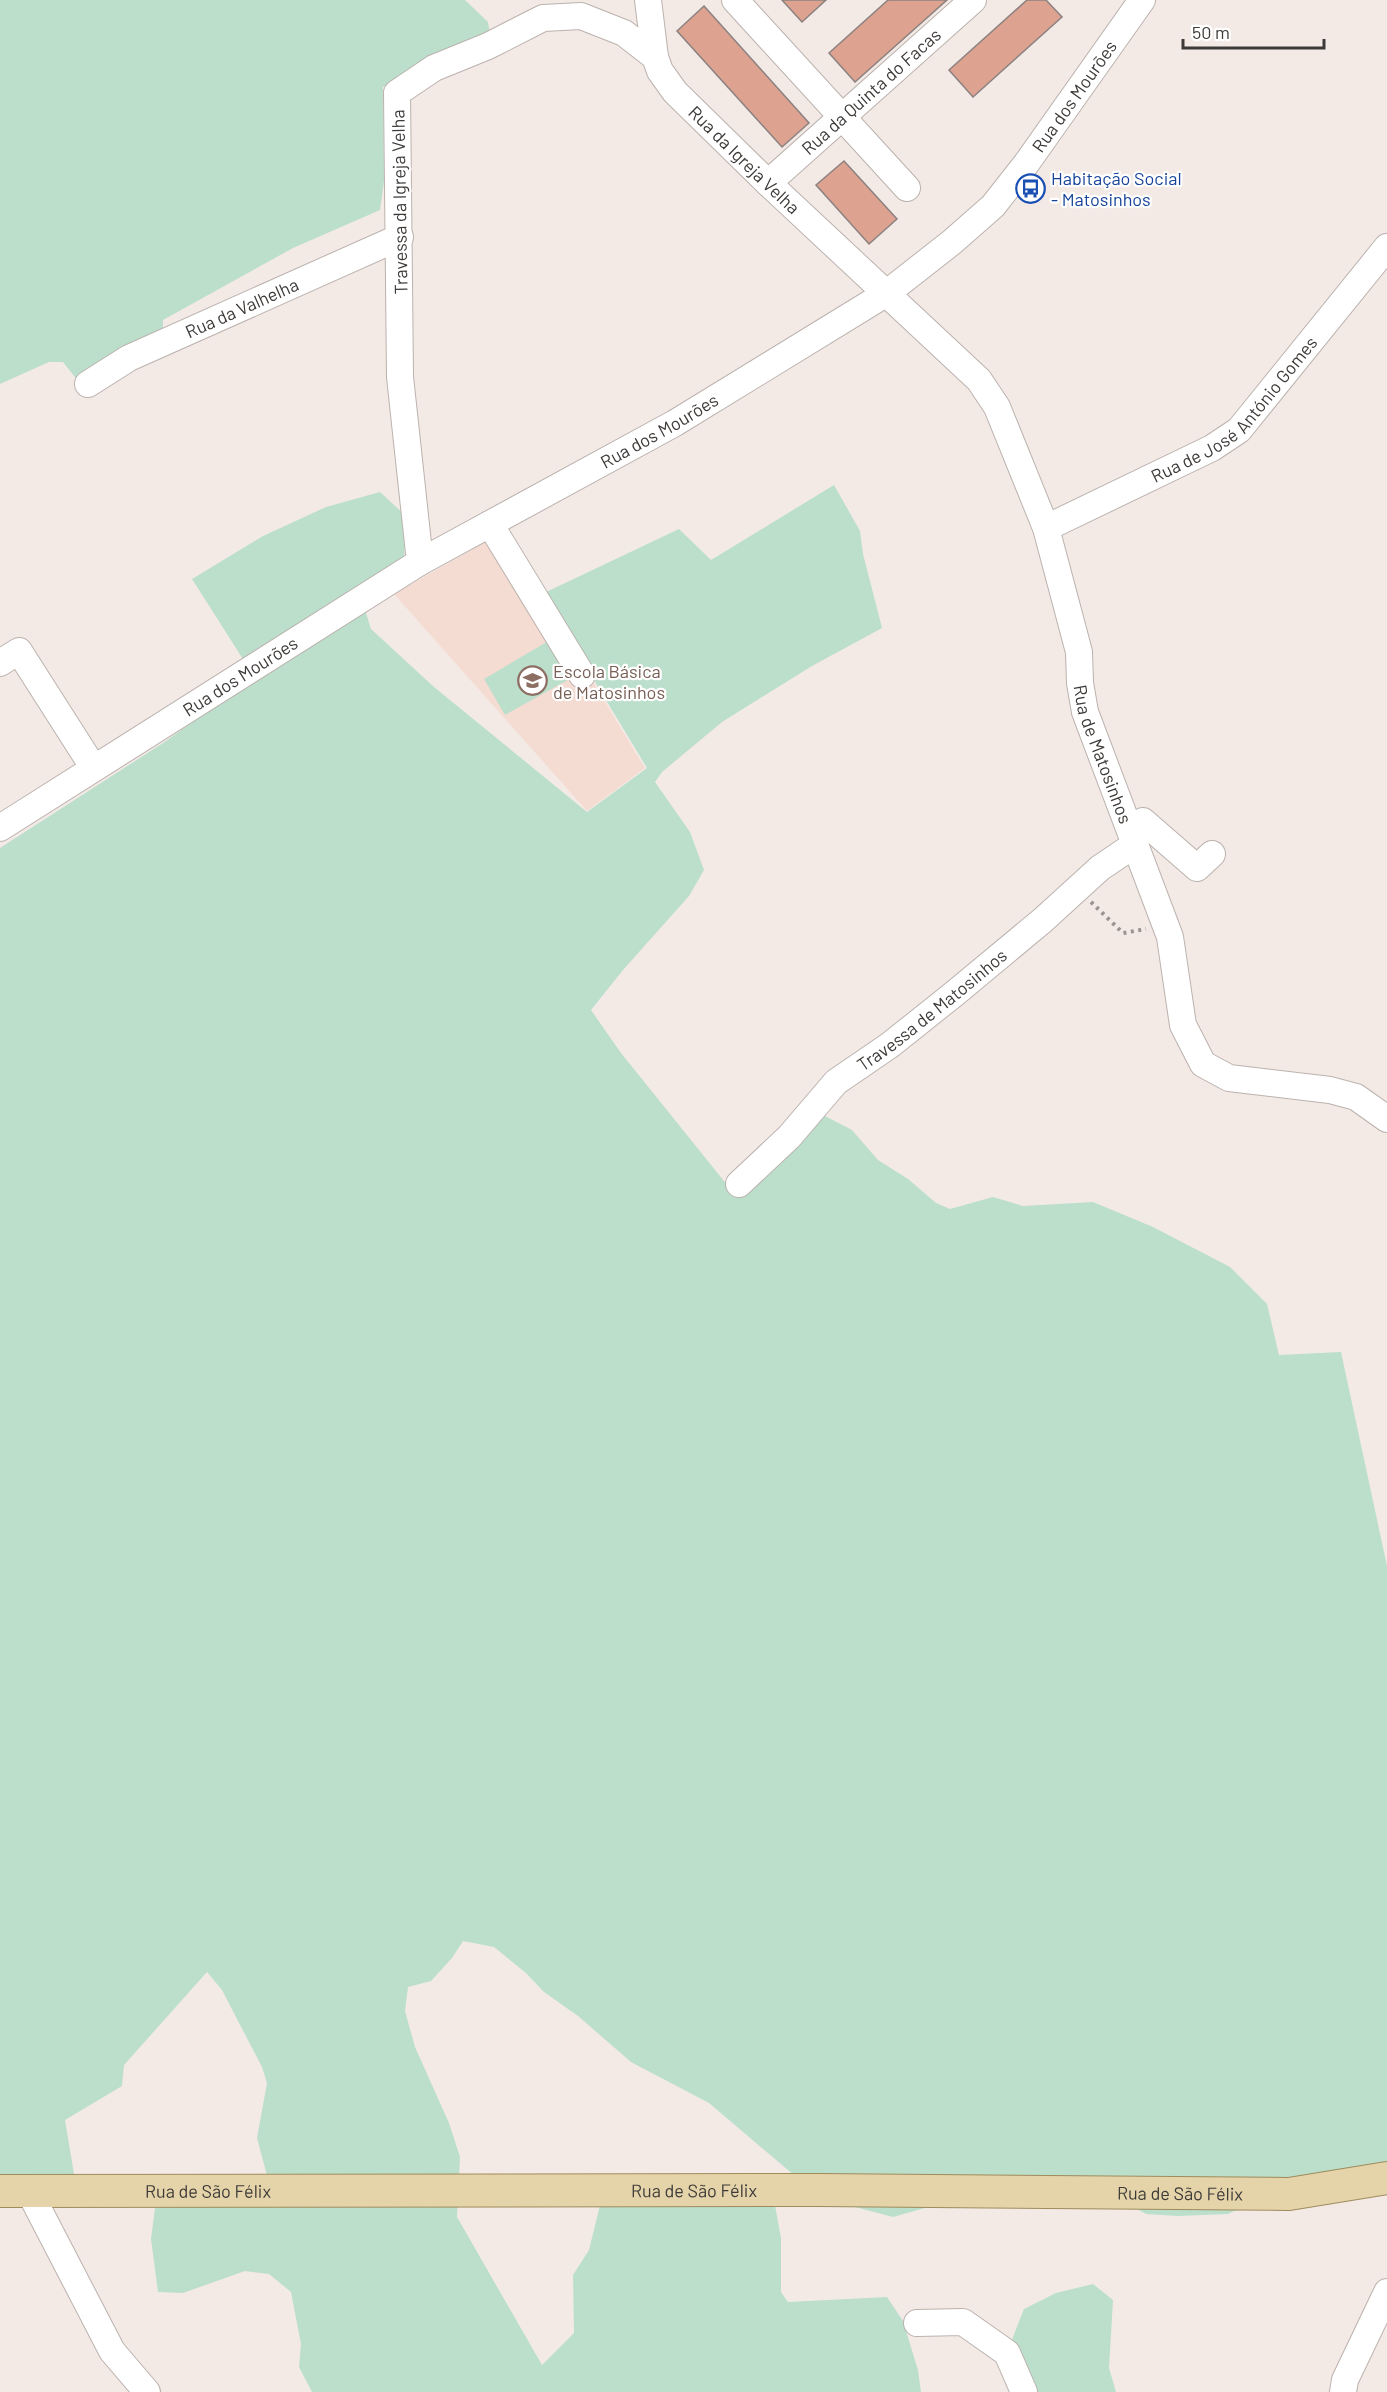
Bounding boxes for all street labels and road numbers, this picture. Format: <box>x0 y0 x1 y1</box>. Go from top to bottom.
street label: Rua da Quinta do Facas <box>797 23 945 159</box>
street label: Rua dos Mourões <box>1027 36 1121 156</box>
street label: Rua da Igreja Velha <box>684 101 805 218</box>
street label: Travessa da Igreja Velha <box>386 109 412 295</box>
street label: Rua da Valhelha <box>182 273 302 342</box>
street label: Rua de José António Gomes <box>1147 332 1322 487</box>
street label: Rua dos Mourões <box>596 388 722 473</box>
street label: Rua dos Mourões <box>178 631 302 721</box>
street label: Rua de Matosinhos <box>1069 683 1137 826</box>
street label: Travessa de Matosinhos <box>853 944 1011 1075</box>
street label: Rua de São Félix <box>631 2179 757 2201</box>
street label: Rua de São Félix <box>145 2180 271 2202</box>
street label: Rua de São Félix <box>1117 2182 1243 2205</box>

